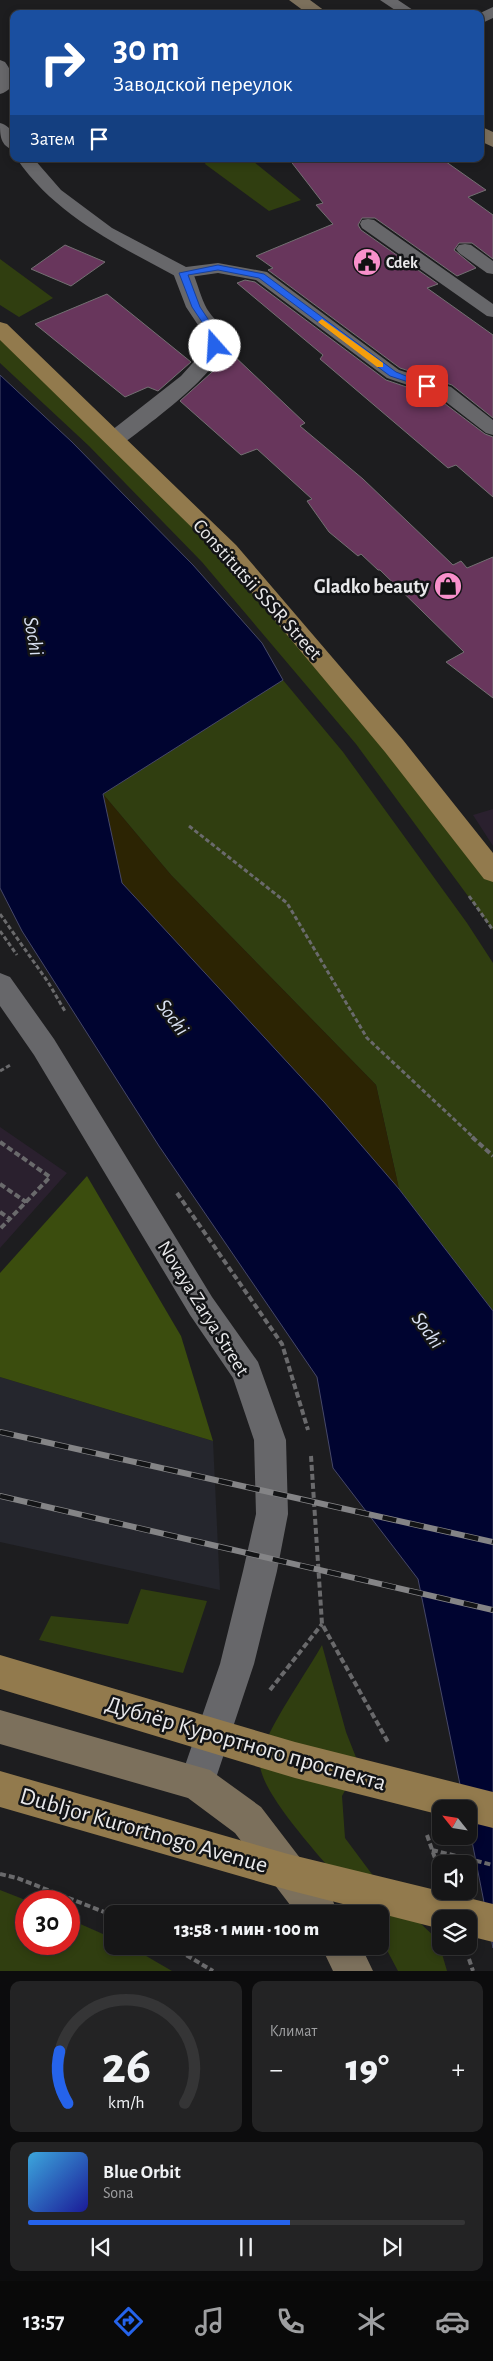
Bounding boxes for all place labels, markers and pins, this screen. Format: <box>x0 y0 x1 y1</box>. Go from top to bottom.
public building icon: Cdek <box>352 247 382 277</box>
place label: Cdek <box>386 255 418 271</box>
pin <box>406 365 448 407</box>
shop icon: Gladko beauty <box>433 571 463 601</box>
place label: Gladko beauty <box>314 577 429 597</box>

